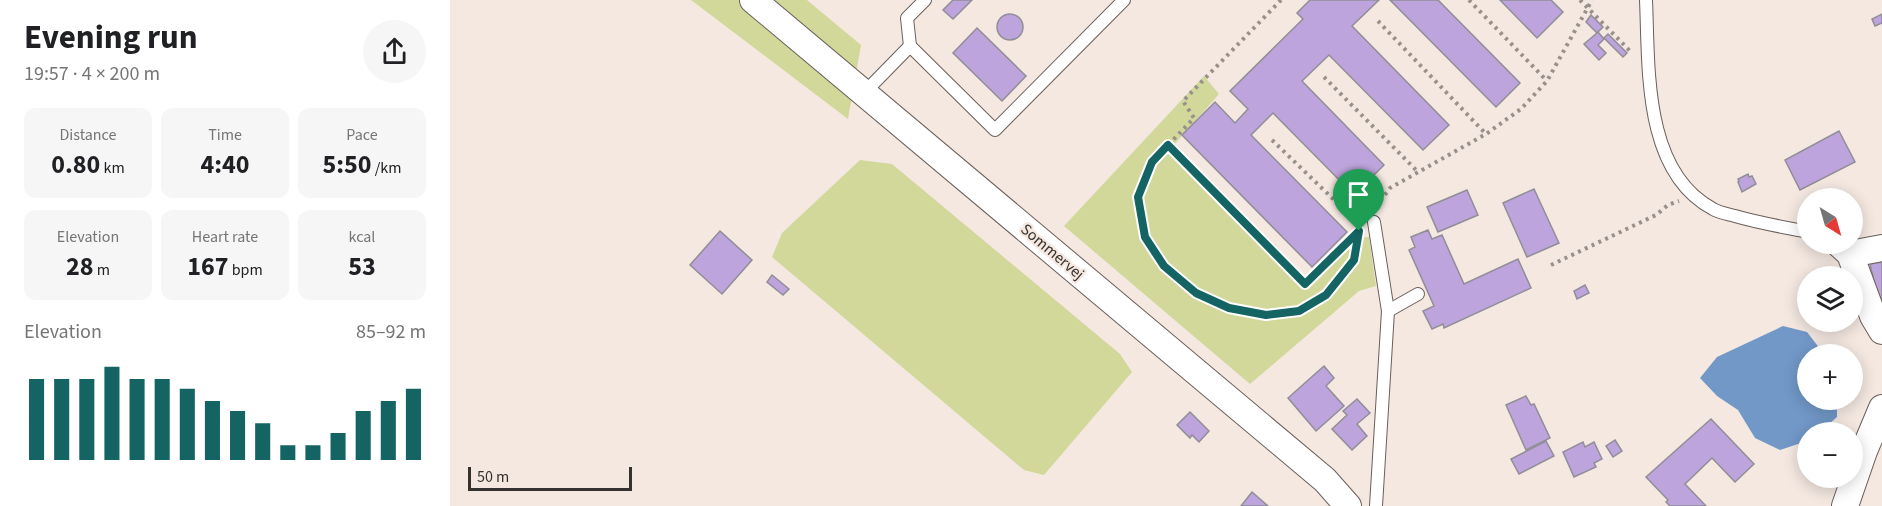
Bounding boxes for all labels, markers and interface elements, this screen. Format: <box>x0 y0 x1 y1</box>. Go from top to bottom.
text: Evening run <box>24 14 198 61</box>
button: share <box>363 20 426 83</box>
text: 19:57 · 4 × 200 m <box>24 60 160 88</box>
text: Distance <box>60 124 116 146</box>
text: Time <box>208 124 242 146</box>
text: Pace <box>346 124 378 146</box>
text: 0.80 <box>51 146 100 183</box>
text: 4:40 <box>201 146 249 183</box>
text: 5:50 <box>323 146 372 183</box>
text: km <box>100 157 125 179</box>
text: /km <box>372 157 401 179</box>
pin <box>1333 169 1384 231</box>
icon: arrive <box>1342 178 1375 211</box>
north arrow <box>1797 188 1863 254</box>
map controls <box>1797 188 1863 488</box>
street label: Sommervej <box>1016 219 1089 285</box>
text: Elevation <box>57 226 119 248</box>
text: Heart rate <box>192 226 258 248</box>
text: kcal <box>349 226 375 248</box>
text: 28 <box>66 248 94 285</box>
text: 167 <box>187 248 228 285</box>
text: 53 <box>348 248 376 285</box>
text: m <box>94 259 110 281</box>
text: bpm <box>228 259 263 281</box>
button: layers <box>1797 266 1863 332</box>
text: Elevation <box>24 318 102 346</box>
text: 85–92 m <box>356 318 426 346</box>
button: + <box>1797 344 1863 410</box>
button: − <box>1797 422 1863 488</box>
scale bar <box>468 464 632 492</box>
text: 50 m <box>477 466 509 488</box>

